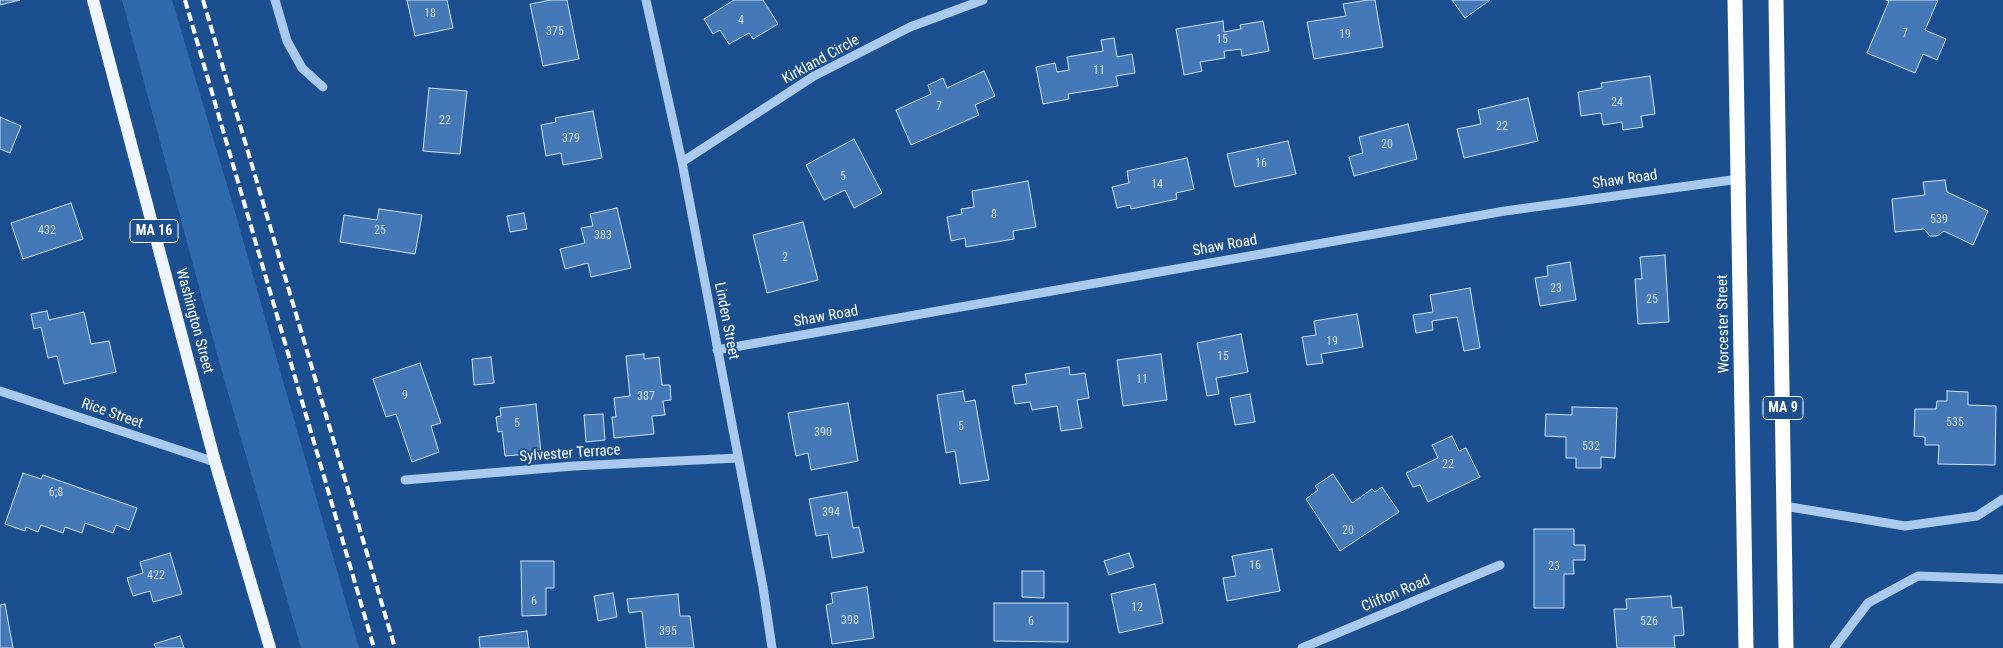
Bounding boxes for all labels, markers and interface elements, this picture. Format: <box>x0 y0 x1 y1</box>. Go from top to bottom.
house number: 18 <box>424 7 436 21</box>
house number: 4 <box>738 14 744 28</box>
house number: 375 <box>546 25 564 39</box>
house number: 7 <box>1902 27 1908 41</box>
house number: 19 <box>1339 28 1351 42</box>
street label: Kirkland Circle <box>779 31 863 89</box>
house number: 15 <box>1216 33 1228 47</box>
house number: 11 <box>1093 64 1105 78</box>
house number: 24 <box>1611 96 1623 110</box>
house number: 7 <box>936 100 942 114</box>
house number: 22 <box>439 114 451 128</box>
house number: 22 <box>1496 120 1508 134</box>
house number: 379 <box>562 132 580 146</box>
house number: 20 <box>1381 138 1393 152</box>
house number: 16 <box>1255 157 1267 171</box>
street label: Shaw Road <box>1591 167 1659 193</box>
house number: 5 <box>840 170 846 184</box>
house number: 14 <box>1151 178 1163 192</box>
house number: 8 <box>991 208 997 222</box>
house number: 539 <box>1930 213 1948 227</box>
road number: MA 16 <box>130 220 178 242</box>
house number: 432 <box>38 224 56 238</box>
house number: 25 <box>374 224 386 238</box>
house number: 383 <box>594 229 612 243</box>
street label: Shaw Road <box>1191 231 1259 261</box>
house number: 2 <box>782 251 788 265</box>
street label: Washington Street <box>171 266 217 376</box>
street label: Worcester Street <box>1714 275 1734 373</box>
street label: Linden Street <box>710 281 742 361</box>
house number: 23 <box>1550 282 1562 296</box>
house number: 25 <box>1646 293 1658 307</box>
street label: Shaw Road <box>792 302 860 332</box>
house number: 19 <box>1326 335 1338 349</box>
house number: 15 <box>1217 350 1229 364</box>
house number: 11 <box>1136 373 1148 387</box>
house number: 9 <box>402 389 408 403</box>
house number: 387 <box>637 390 655 404</box>
street label: Rice Street <box>79 395 145 433</box>
road number: MA 9 <box>1763 396 1803 419</box>
house number: 535 <box>1946 416 1964 430</box>
house number: 5 <box>514 417 520 431</box>
house number: 5 <box>958 420 964 434</box>
house number: 390 <box>814 426 832 440</box>
house number: 532 <box>1582 440 1600 454</box>
street label: Sylvester Terrace <box>519 441 621 467</box>
house number: 22 <box>1442 458 1454 472</box>
house number: 6;8 <box>49 486 63 500</box>
house number: 394 <box>822 506 840 520</box>
house number: 20 <box>1342 524 1354 538</box>
house number: 16 <box>1249 559 1261 573</box>
house number: 23 <box>1548 560 1560 574</box>
house number: 422 <box>147 569 165 583</box>
street label: Clifton Road <box>1359 571 1433 617</box>
house number: 6 <box>531 595 537 609</box>
house number: 12 <box>1131 601 1143 615</box>
house number: 398 <box>841 614 859 628</box>
house number: 6 <box>1028 615 1034 629</box>
house number: 526 <box>1640 615 1658 629</box>
house number: 395 <box>659 625 677 639</box>

